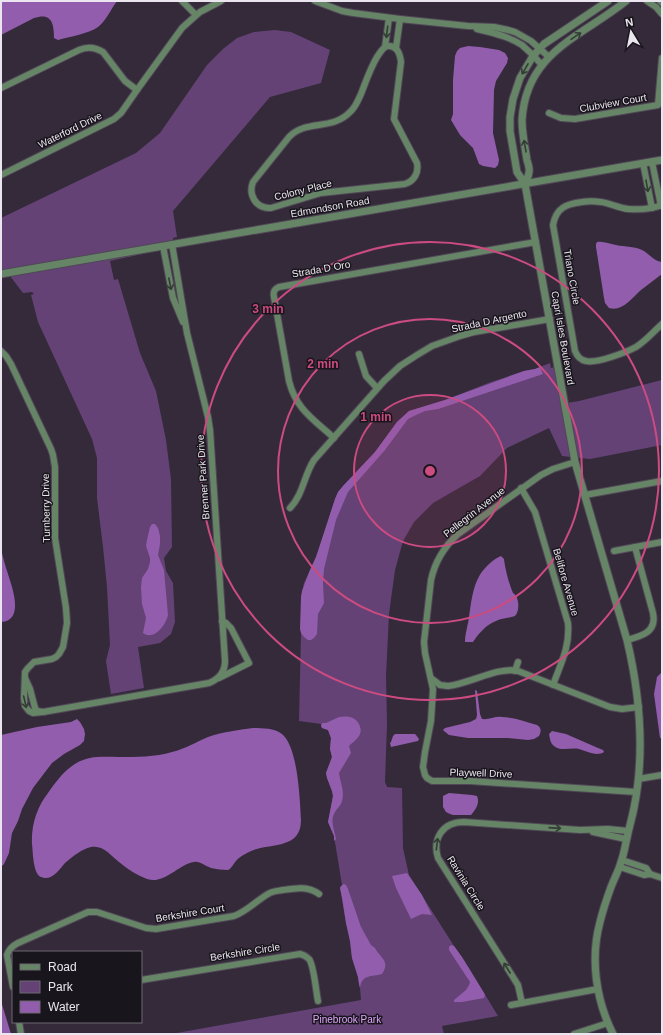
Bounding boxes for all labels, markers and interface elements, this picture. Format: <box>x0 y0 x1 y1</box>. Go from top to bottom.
north arrow <box>611 12 651 52</box>
text: N <box>624 16 634 29</box>
one-way arrow <box>383 26 391 39</box>
one-way arrow <box>570 32 581 40</box>
one-way arrow <box>520 63 528 75</box>
street label: Clubview Court <box>579 92 648 114</box>
street label: Waterford Drive <box>36 110 104 150</box>
one-way arrow <box>521 140 529 153</box>
street label: Colony Place <box>273 177 333 202</box>
one-way arrow <box>644 179 652 192</box>
street label: Edmondson Road <box>290 195 370 219</box>
street label: Triano Circle <box>562 248 582 306</box>
street label: Strada D Oro <box>291 258 351 280</box>
one-way arrow <box>166 278 174 291</box>
street label: Capri Isles Boulevard <box>549 290 577 386</box>
text: 3 min <box>252 302 284 316</box>
street label: Strada D Argento <box>450 308 528 334</box>
text: 2 min <box>307 357 339 371</box>
text: 1 min <box>360 410 392 424</box>
street label: Brenner Park Drive <box>195 434 211 520</box>
centre of rings <box>423 464 437 478</box>
street label: Turnberry Drive <box>40 473 52 543</box>
street label: Pellegrin Avenue <box>441 484 507 539</box>
street label: Belifore Avenue <box>551 547 581 618</box>
one-way arrow <box>22 695 30 708</box>
street label: Playwell Drive <box>449 766 513 780</box>
one-way arrow <box>548 824 561 831</box>
one-way arrow <box>434 838 441 851</box>
street label: Ravinia Circle <box>445 854 487 912</box>
street label: Berkshire Court <box>155 902 225 924</box>
street label: Berkshire Circle <box>209 941 281 963</box>
legend <box>12 951 142 1023</box>
text: Road <box>48 960 77 974</box>
one-way arrow <box>503 962 511 974</box>
text: Park <box>48 980 74 994</box>
text: Water <box>48 1000 80 1014</box>
park label: Pinebrook Park <box>313 1014 382 1025</box>

